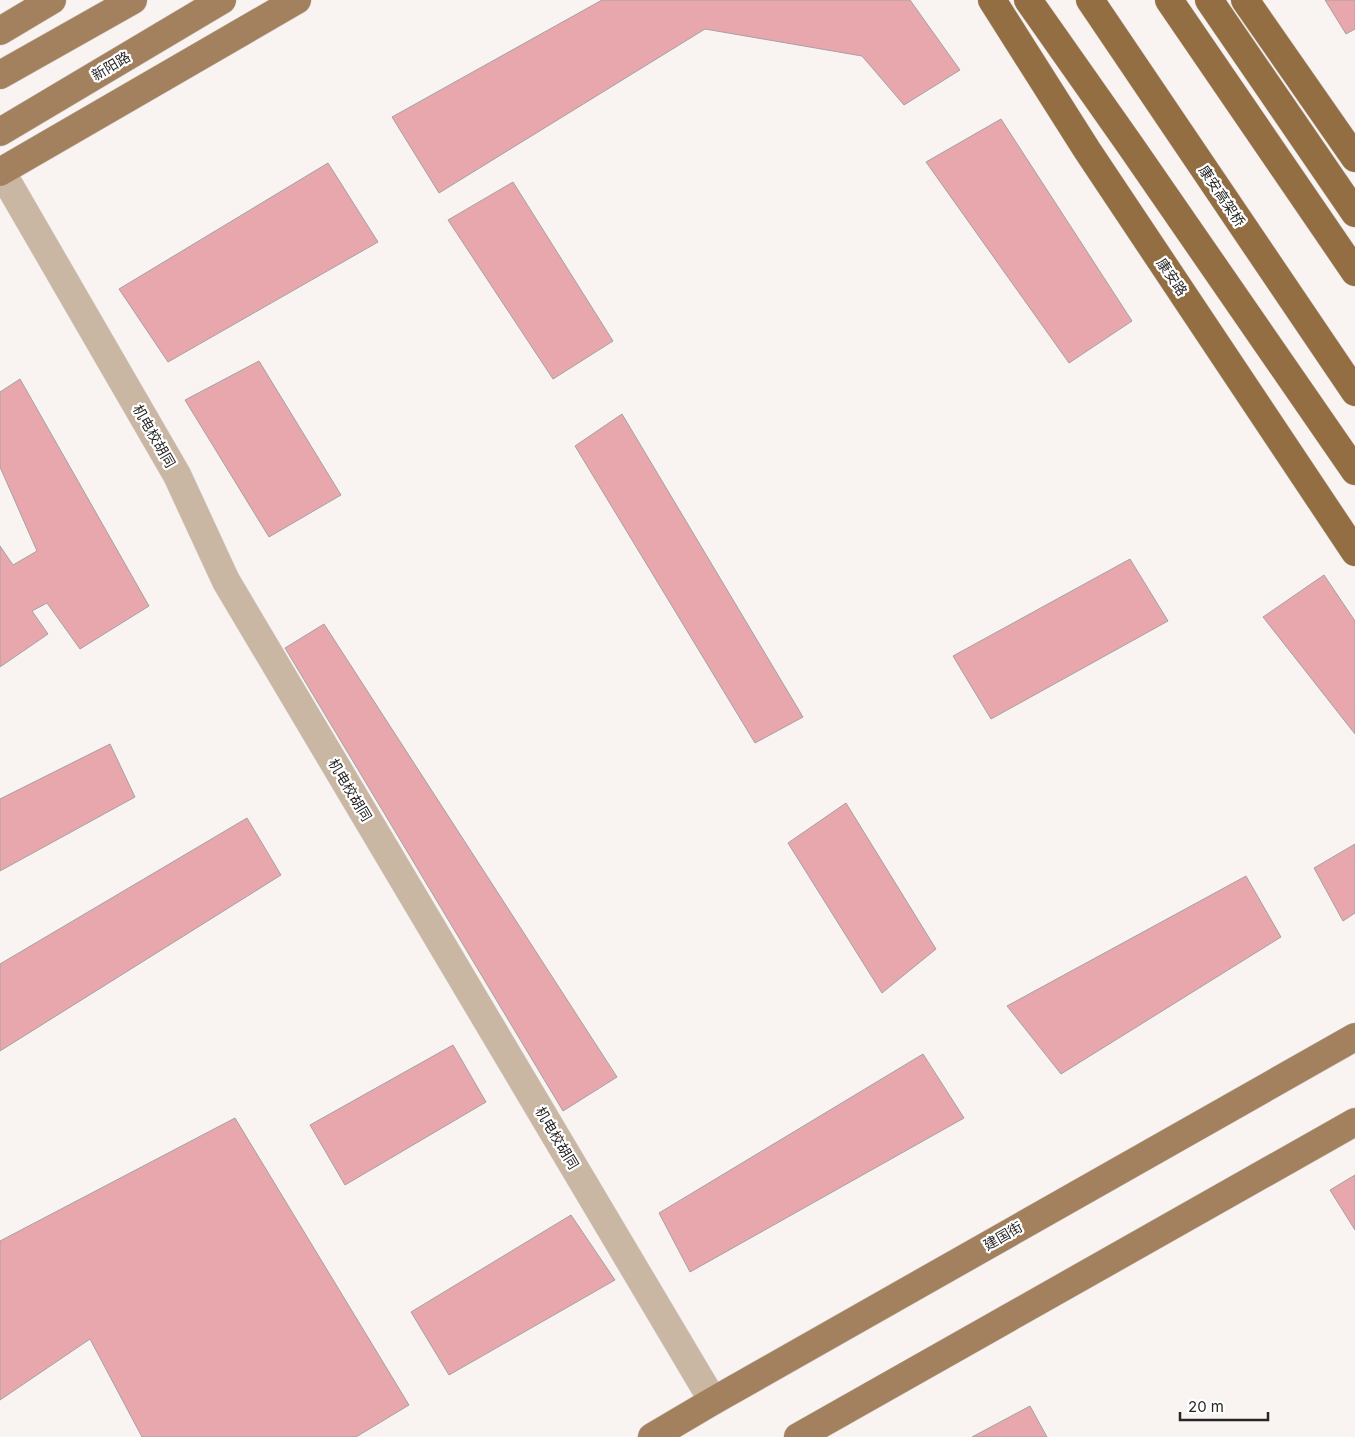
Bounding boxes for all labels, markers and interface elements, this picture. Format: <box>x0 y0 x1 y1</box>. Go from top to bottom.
street label: 新阳路 <box>88 47 133 84</box>
street label: 康安高架桥 <box>1196 162 1249 229</box>
street label: 康安路 <box>1154 255 1191 299</box>
street label: 机电校胡同 <box>130 401 179 470</box>
street label: 机电校胡同 <box>325 755 376 824</box>
street label: 机电校胡同 <box>532 1103 583 1172</box>
street label: 建国街 <box>980 1218 1025 1253</box>
scale bar <box>1180 1390 1268 1422</box>
text: 20 m <box>1188 1397 1224 1416</box>

